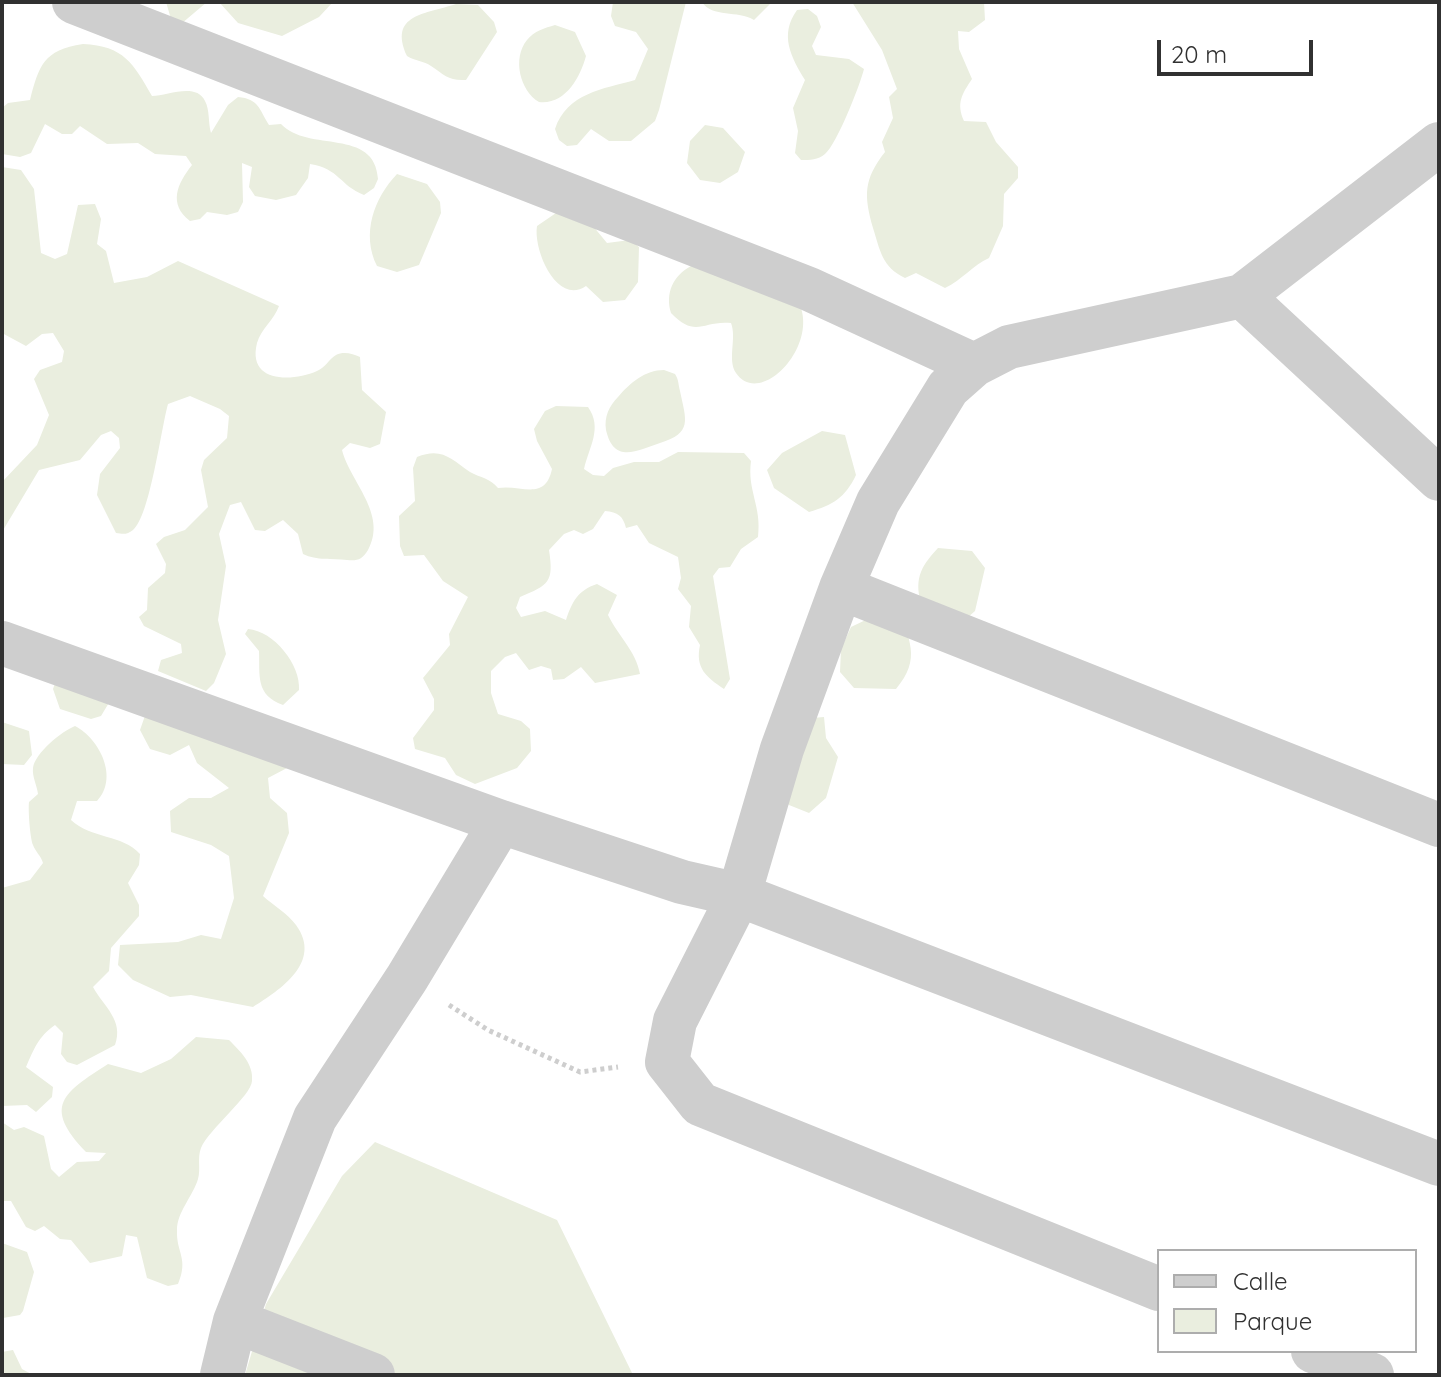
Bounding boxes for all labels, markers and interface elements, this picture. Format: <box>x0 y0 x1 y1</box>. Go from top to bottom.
scale bar <box>1161 24 1317 74</box>
text: 20 m <box>1171 39 1227 69</box>
legend <box>1157 1249 1417 1353</box>
text: Calle <box>1233 1266 1288 1296</box>
text: Parque <box>1233 1306 1312 1336</box>

